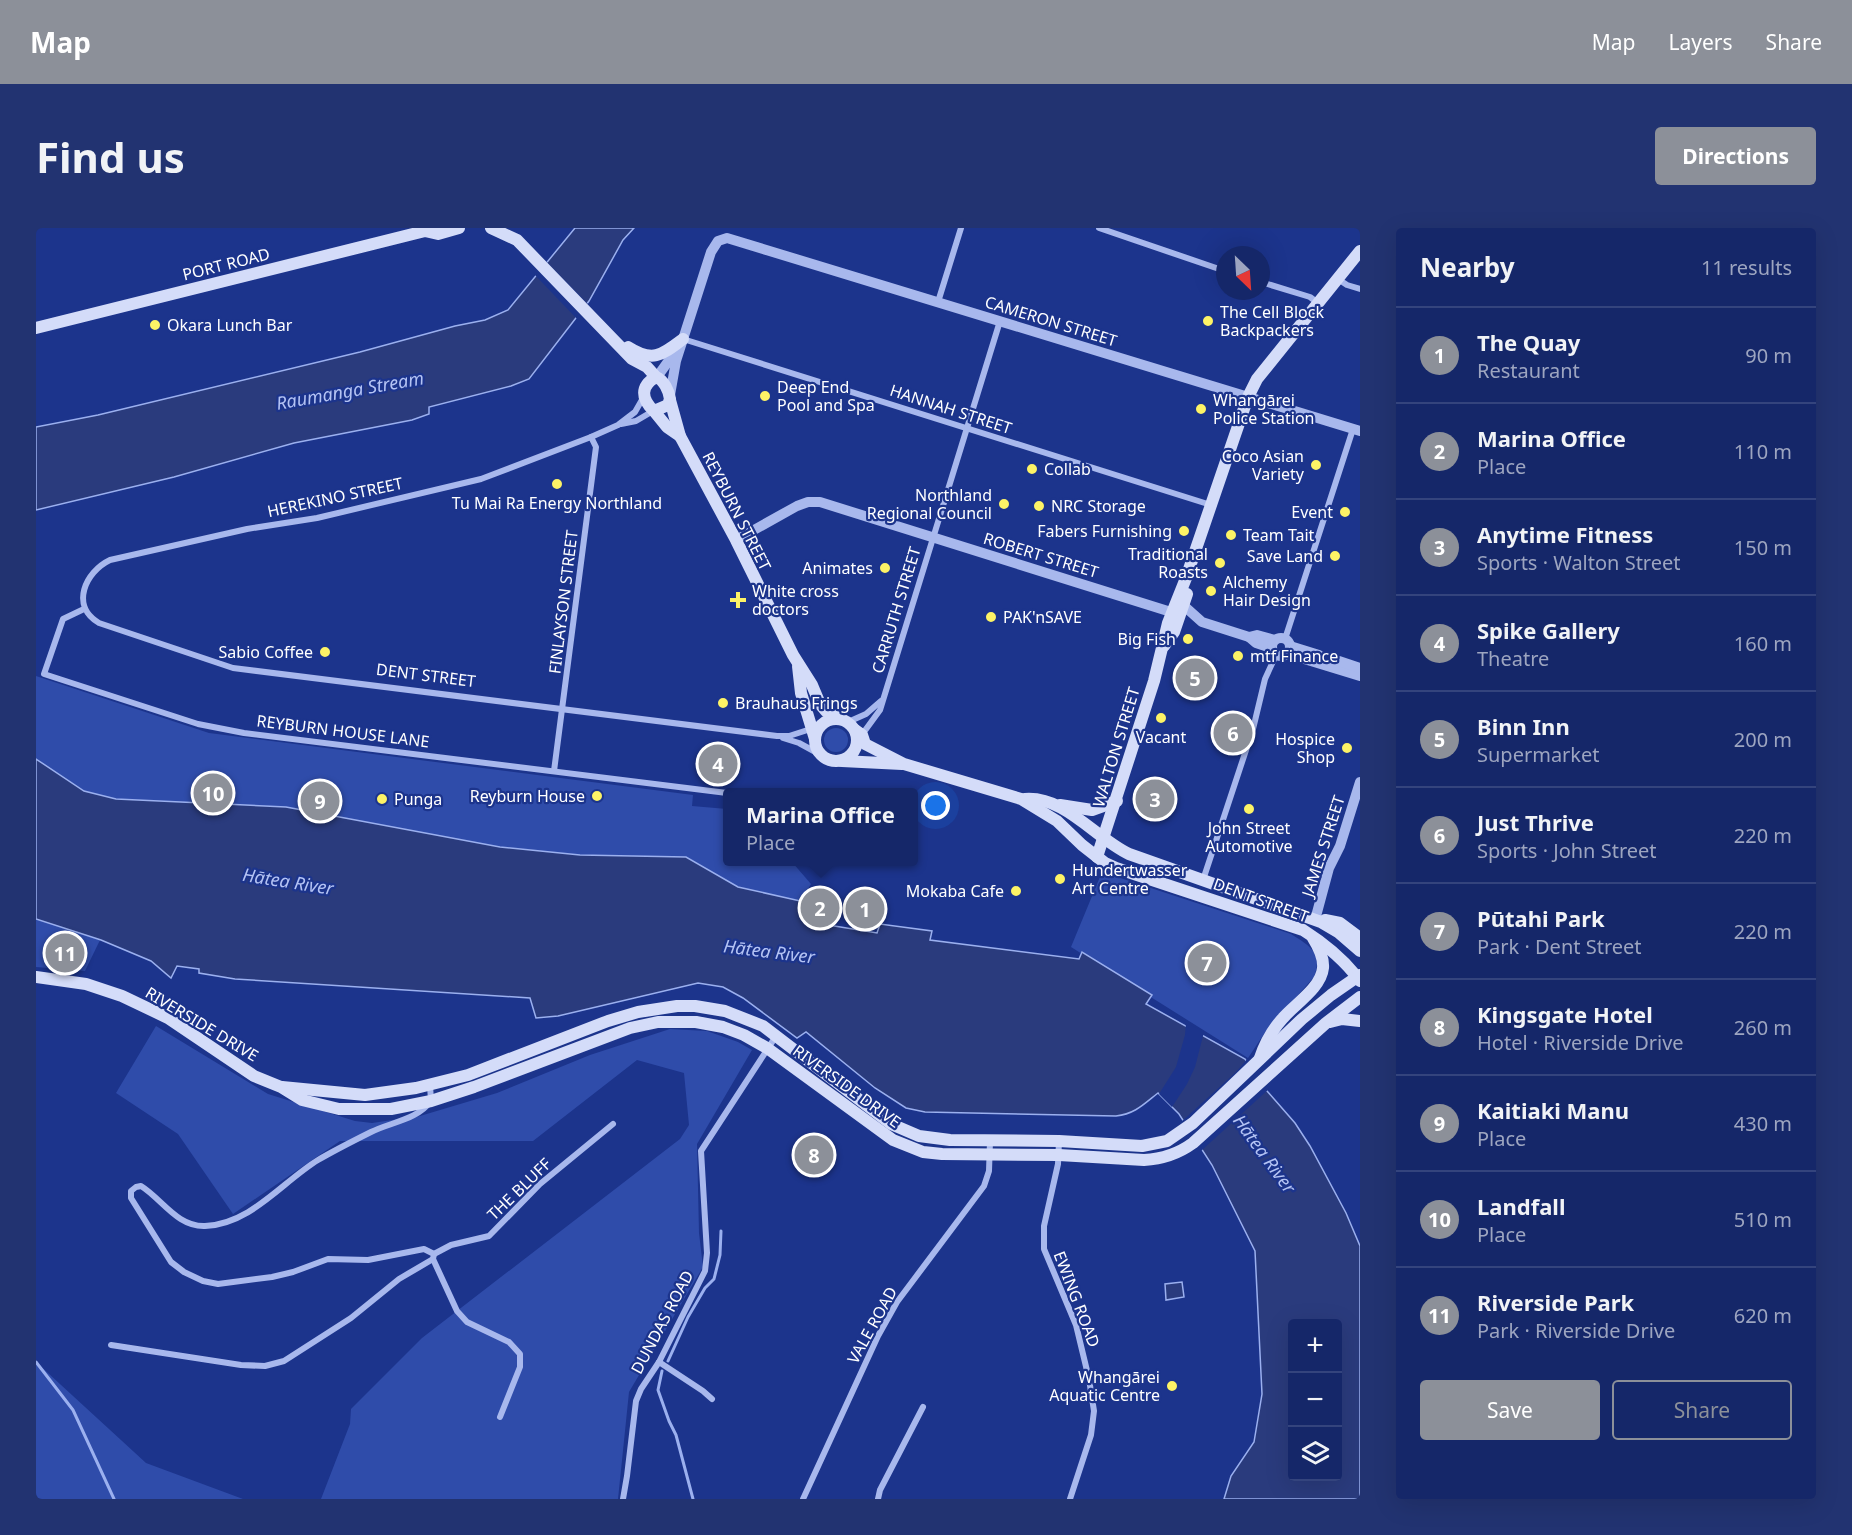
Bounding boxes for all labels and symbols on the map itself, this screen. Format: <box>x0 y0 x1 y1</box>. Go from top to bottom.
street label: PORT ROAD <box>180 243 272 285</box>
north arrow <box>1216 246 1270 300</box>
street label: CAMERON STREET <box>982 290 1120 352</box>
place label: The Cell Block Backpackers <box>1220 301 1324 341</box>
place label: Okara Lunch Bar <box>167 314 293 336</box>
marker: The Cell Block Backpackers <box>1201 314 1215 328</box>
marker: Okara Lunch Bar <box>148 318 162 332</box>
water label: Raumanga Stream <box>274 365 426 415</box>
place label: Deep End Pool and Spa <box>777 376 875 416</box>
street label: HANNAH STREET <box>887 379 1015 439</box>
marker: Deep End Pool and Spa <box>758 389 772 403</box>
place label: Whangārei Police Station <box>1213 389 1315 429</box>
marker: Whangārei Police Station <box>1194 402 1208 416</box>
place label: Coco Asian Variety <box>1222 445 1305 485</box>
street label: REYBURN STREET <box>698 448 776 574</box>
place label: Collab <box>1044 458 1091 480</box>
marker: Coco Asian Variety <box>1309 458 1323 472</box>
marker: Collab <box>1025 462 1039 476</box>
street label: HEREKINO STREET <box>265 472 405 522</box>
marker: Tu Mai Ra Energy Northland <box>550 477 564 491</box>
place label: Northland Regional Council <box>867 484 992 524</box>
place label: Tu Mai Ra Energy Northland <box>452 492 662 514</box>
place label: NRC Storage <box>1051 495 1146 517</box>
marker: Northland Regional Council <box>997 497 1011 511</box>
marker: NRC Storage <box>1032 499 1046 513</box>
place label: Event <box>1291 501 1333 523</box>
marker: Event <box>1338 505 1352 519</box>
place label: Fabers Furnishing <box>1037 520 1172 542</box>
marker: Fabers Furnishing <box>1177 524 1191 538</box>
place label: Team Tait <box>1243 524 1315 546</box>
street label: ROBERT STREET <box>981 527 1101 583</box>
marker: Team Tait <box>1224 528 1238 542</box>
street label: FINLAYSON STREET <box>543 529 583 675</box>
place label: Traditional Roasts <box>1128 543 1208 583</box>
street label: CARRUTH STREET <box>866 544 926 676</box>
place label: Save Land <box>1247 545 1323 567</box>
marker: Save Land <box>1328 549 1342 563</box>
marker: Traditional Roasts <box>1213 556 1227 570</box>
place label: Animates <box>802 557 873 579</box>
marker: Animates <box>878 561 892 575</box>
place label: Alchemy Hair Design <box>1223 571 1311 611</box>
place label: White cross doctors <box>752 580 839 620</box>
marker: Alchemy Hair Design <box>1204 584 1218 598</box>
marker: White cross doctors <box>729 591 747 609</box>
place label: PAK'nSAVE <box>1003 606 1082 628</box>
marker: PAK'nSAVE <box>984 610 998 624</box>
place label: Big Fish <box>1117 628 1176 650</box>
marker: Big Fish <box>1181 632 1195 646</box>
place label: Sabio Coffee <box>219 641 313 663</box>
marker: Sabio Coffee <box>318 645 332 659</box>
place label: mtf Finance <box>1250 645 1338 667</box>
marker: mtf Finance <box>1231 649 1245 663</box>
pin: 5 <box>1176 656 1214 700</box>
street label: DENT STREET <box>375 658 477 692</box>
street label: WALTON STREET <box>1087 684 1145 810</box>
place label: Brauhaus Frings <box>735 692 858 714</box>
marker: Brauhaus Frings <box>716 696 730 710</box>
street label: REYBURN HOUSE LANE <box>255 709 431 753</box>
pin: 6 <box>1214 710 1252 756</box>
marker: Vacant <box>1154 711 1168 725</box>
place label: Vacant <box>1136 726 1187 748</box>
place label: Hospice Shop <box>1275 728 1335 768</box>
marker: Hospice Shop <box>1340 741 1354 755</box>
pin: 4 <box>698 742 738 786</box>
pin: 10 <box>194 770 232 816</box>
pin: 3 <box>1136 776 1174 822</box>
pin: 9 <box>300 778 340 824</box>
place label: Reyburn House <box>470 785 585 807</box>
place label: Punga <box>394 788 442 810</box>
marker: Reyburn House <box>590 789 604 803</box>
your location <box>921 791 950 820</box>
marker: Punga <box>375 792 389 806</box>
street label: JAMES STREET <box>1296 792 1350 901</box>
marker: John Street Automotive <box>1242 802 1256 816</box>
place label: John Street Automotive <box>1205 817 1293 857</box>
place label: Hundertwasser Art Centre <box>1072 859 1188 899</box>
water label: Hātea River <box>241 862 336 900</box>
marker: Hundertwasser Art Centre <box>1053 872 1067 886</box>
street label: DENT STREET <box>1210 873 1312 927</box>
place label: Mokaba Cafe <box>906 880 1004 902</box>
marker: Mokaba Cafe <box>1009 884 1023 898</box>
pin: 2 <box>800 886 840 930</box>
pin: 1 <box>846 886 884 932</box>
pin: 11 <box>45 930 84 976</box>
water label: Hātea River <box>722 934 817 969</box>
pin: 7 <box>1188 940 1226 986</box>
street label: RIVERSIDE DRIVE <box>141 982 263 1066</box>
street label: RIVERSIDE DRIVE <box>789 1039 905 1133</box>
water label: Hātea River <box>1228 1109 1302 1198</box>
pin: 8 <box>794 1132 834 1178</box>
street label: THE BLUFF <box>482 1153 556 1225</box>
street label: EWING ROAD <box>1049 1248 1105 1350</box>
street label: DUNDAS ROAD <box>626 1266 698 1378</box>
street label: VALE ROAD <box>842 1283 902 1367</box>
place label: Whangārei Aquatic Centre <box>1049 1366 1160 1406</box>
marker: Whangārei Aquatic Centre <box>1165 1379 1179 1393</box>

